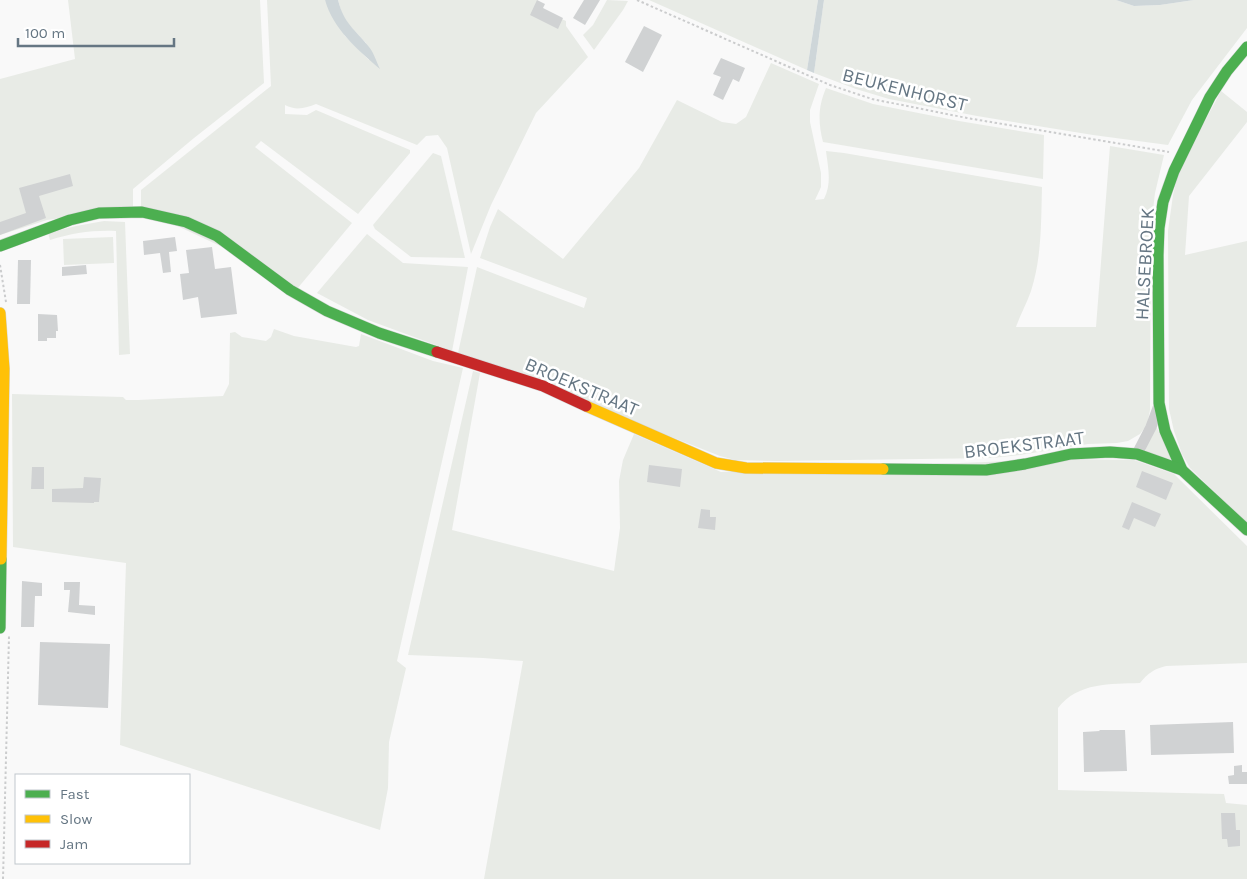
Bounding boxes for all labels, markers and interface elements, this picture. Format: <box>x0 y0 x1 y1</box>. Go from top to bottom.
scale bar <box>18 15 174 47</box>
text: 100 m <box>25 24 65 42</box>
street label: BEUKENHORST <box>840 64 970 116</box>
street label: HALSEBROEK <box>1131 207 1159 321</box>
street label: BROEKSTRAAT <box>522 353 642 421</box>
street label: BROEKSTRAAT <box>963 427 1086 463</box>
legend <box>15 774 190 864</box>
text: Fast <box>60 785 90 803</box>
text: Slow <box>60 810 92 828</box>
text: Jam <box>60 835 88 853</box>

